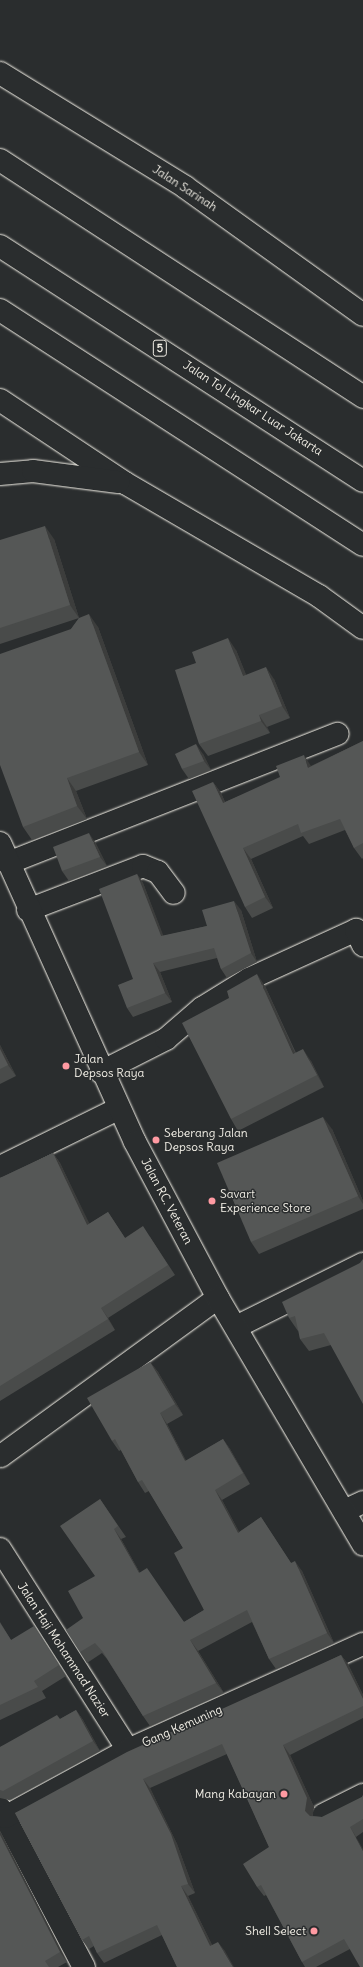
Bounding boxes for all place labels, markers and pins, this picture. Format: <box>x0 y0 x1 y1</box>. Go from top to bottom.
place label: Jalan Depsos Raya <box>74 1052 144 1080</box>
marker: Jalan Depsos Raya <box>61 1061 71 1071</box>
place label: Seberang Jalan Depsos Raya <box>164 1126 248 1154</box>
marker: Seberang Jalan Depsos Raya <box>151 1135 161 1145</box>
place label: Savart Experience Store <box>220 1187 311 1215</box>
marker: Savart Experience Store <box>207 1196 217 1206</box>
place label: Mang Kabayan <box>195 1787 276 1801</box>
marker: Mang Kabayan <box>279 1789 289 1799</box>
place label: Shell Select <box>245 1924 306 1938</box>
marker: Shell Select <box>309 1926 319 1936</box>

